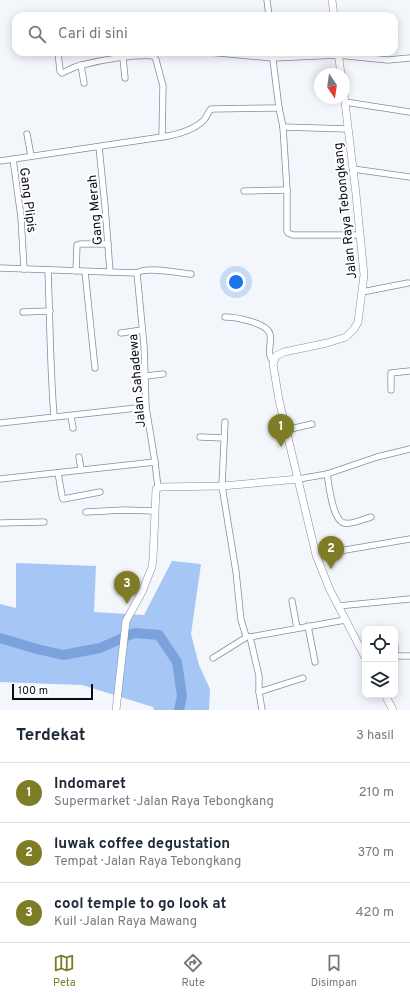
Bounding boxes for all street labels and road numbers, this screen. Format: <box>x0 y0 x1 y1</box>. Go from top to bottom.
street label: Jalan Raya Tebongkang <box>331 142 361 280</box>
street label: Gang Plipis <box>15 167 39 234</box>
street label: Gang Merah <box>85 174 107 246</box>
street label: Jalan Sahadewa <box>126 333 150 428</box>

